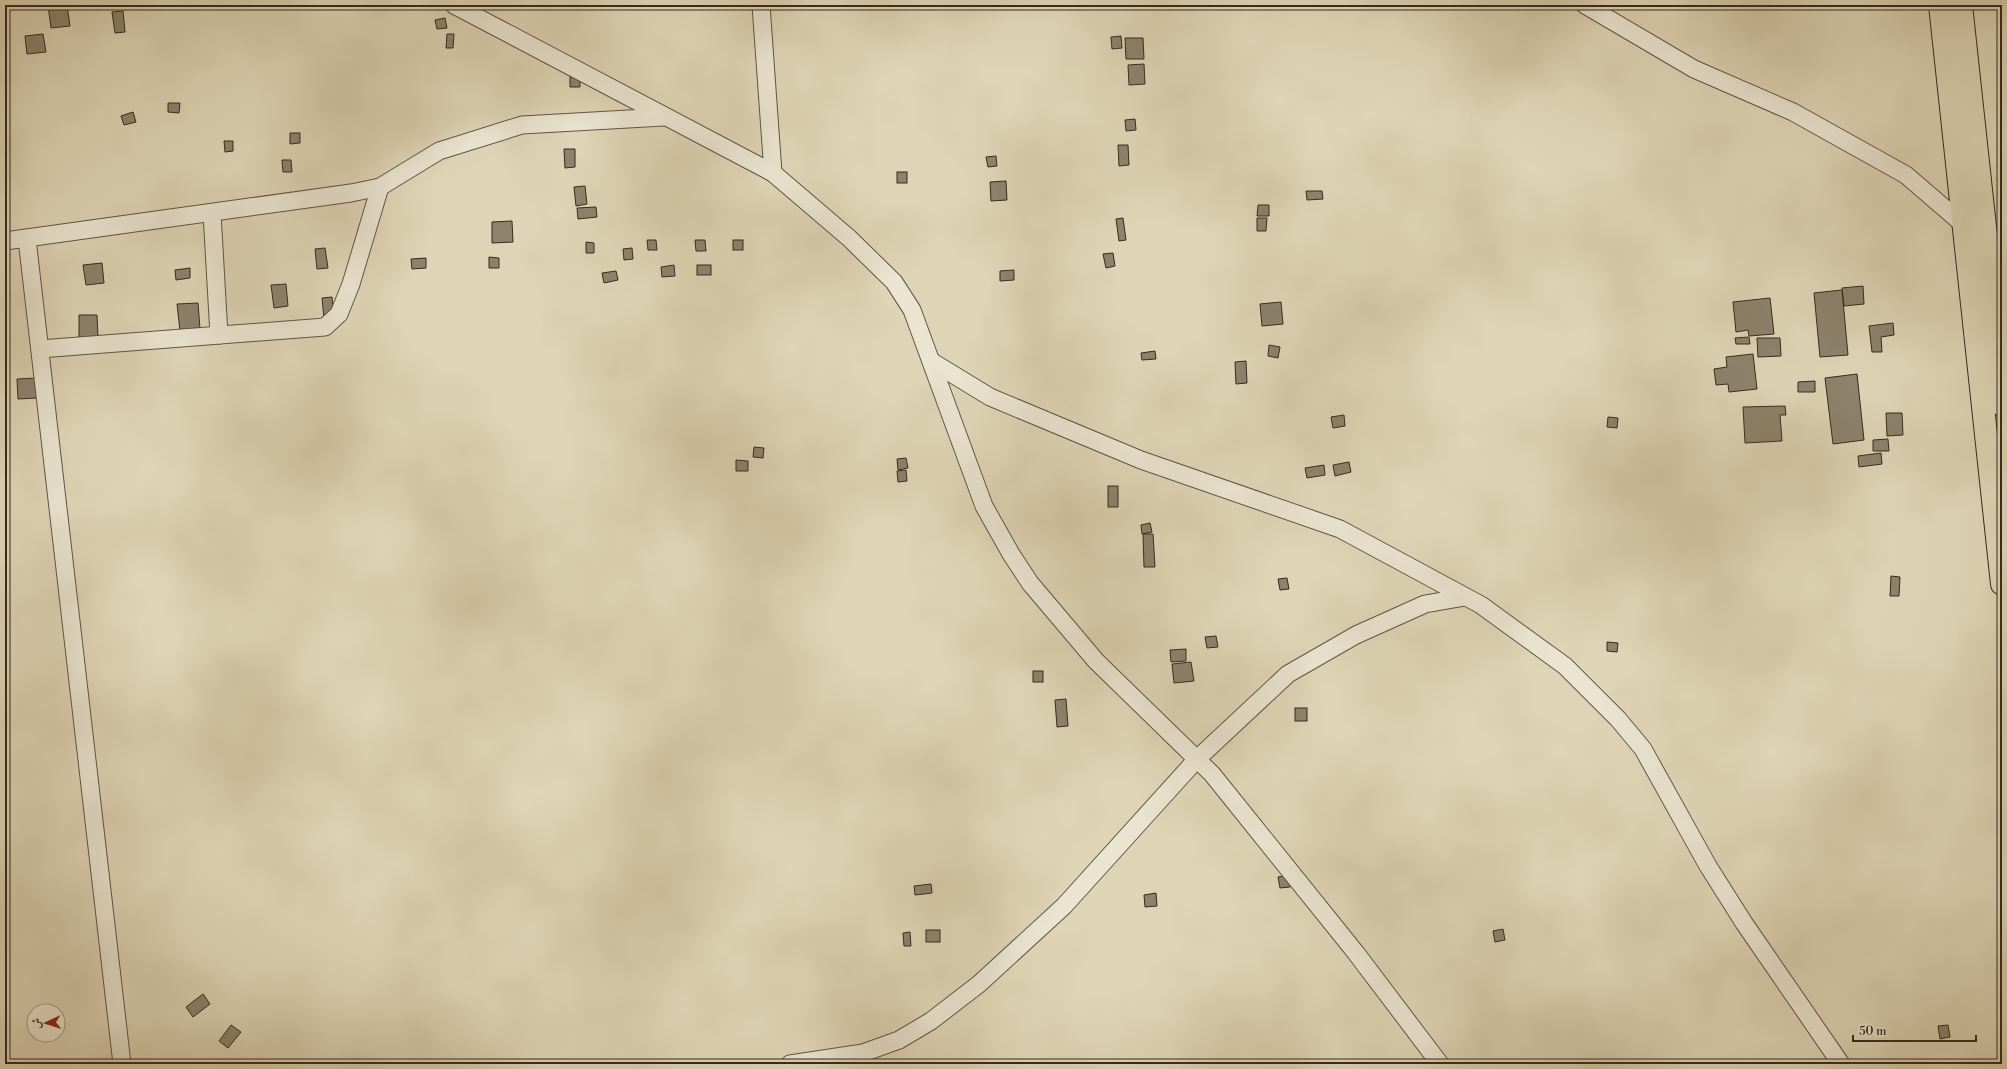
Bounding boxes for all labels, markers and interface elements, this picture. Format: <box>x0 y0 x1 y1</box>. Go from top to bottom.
north arrow <box>26 1003 66 1043</box>
scale bar <box>1853 1017 1976 1043</box>
text: ش <box>30 1018 44 1030</box>
text: 50 m <box>1859 1024 1887 1039</box>

